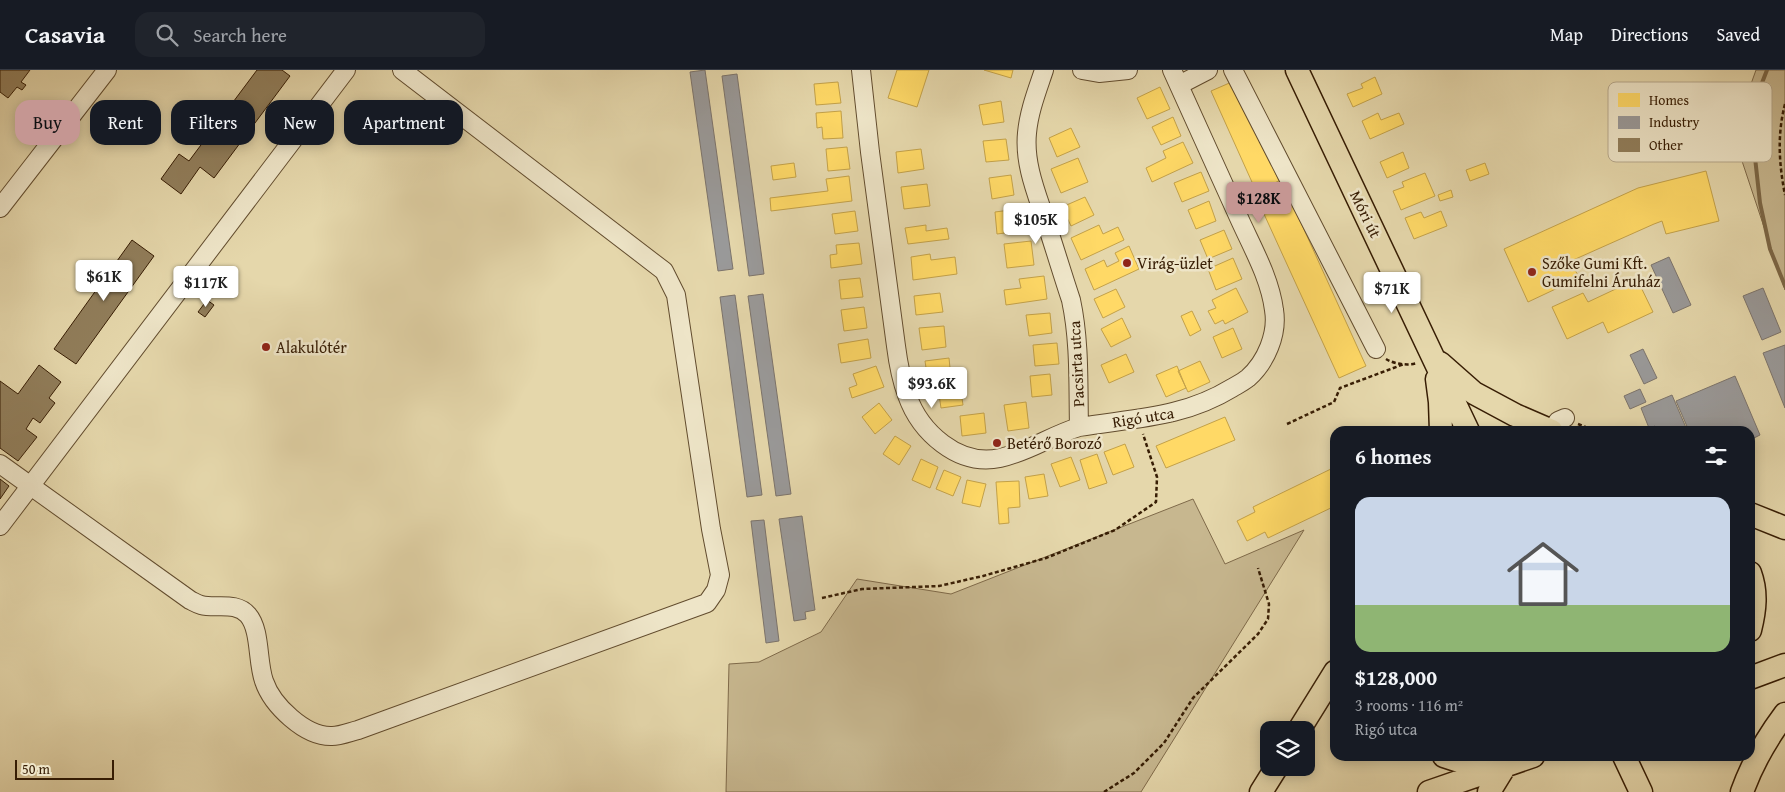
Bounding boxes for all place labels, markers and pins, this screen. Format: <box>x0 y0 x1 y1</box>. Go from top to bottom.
pin: $128K <box>1224 182 1294 224</box>
pin: $105K <box>1001 202 1071 245</box>
place label: Virág-üzlet <box>1137 251 1213 275</box>
place label: Szőke Gumi Kft. Gumifelni Áruház <box>1542 251 1660 293</box>
marker: Virág-üzlet <box>1121 257 1133 269</box>
pin: $61K <box>74 260 134 302</box>
pin: $117K <box>171 266 241 308</box>
marker: Szőke Gumi Kft. Gumifelni Áruház <box>1526 266 1538 278</box>
pin: $71K <box>1362 272 1422 314</box>
place label: Alakulótér <box>276 335 347 359</box>
marker: Alakulótér <box>260 341 272 353</box>
pin: $93.6K <box>891 366 973 409</box>
place label: Betérő Borozó <box>1007 431 1102 455</box>
marker: Betérő Borozó <box>991 437 1003 449</box>

